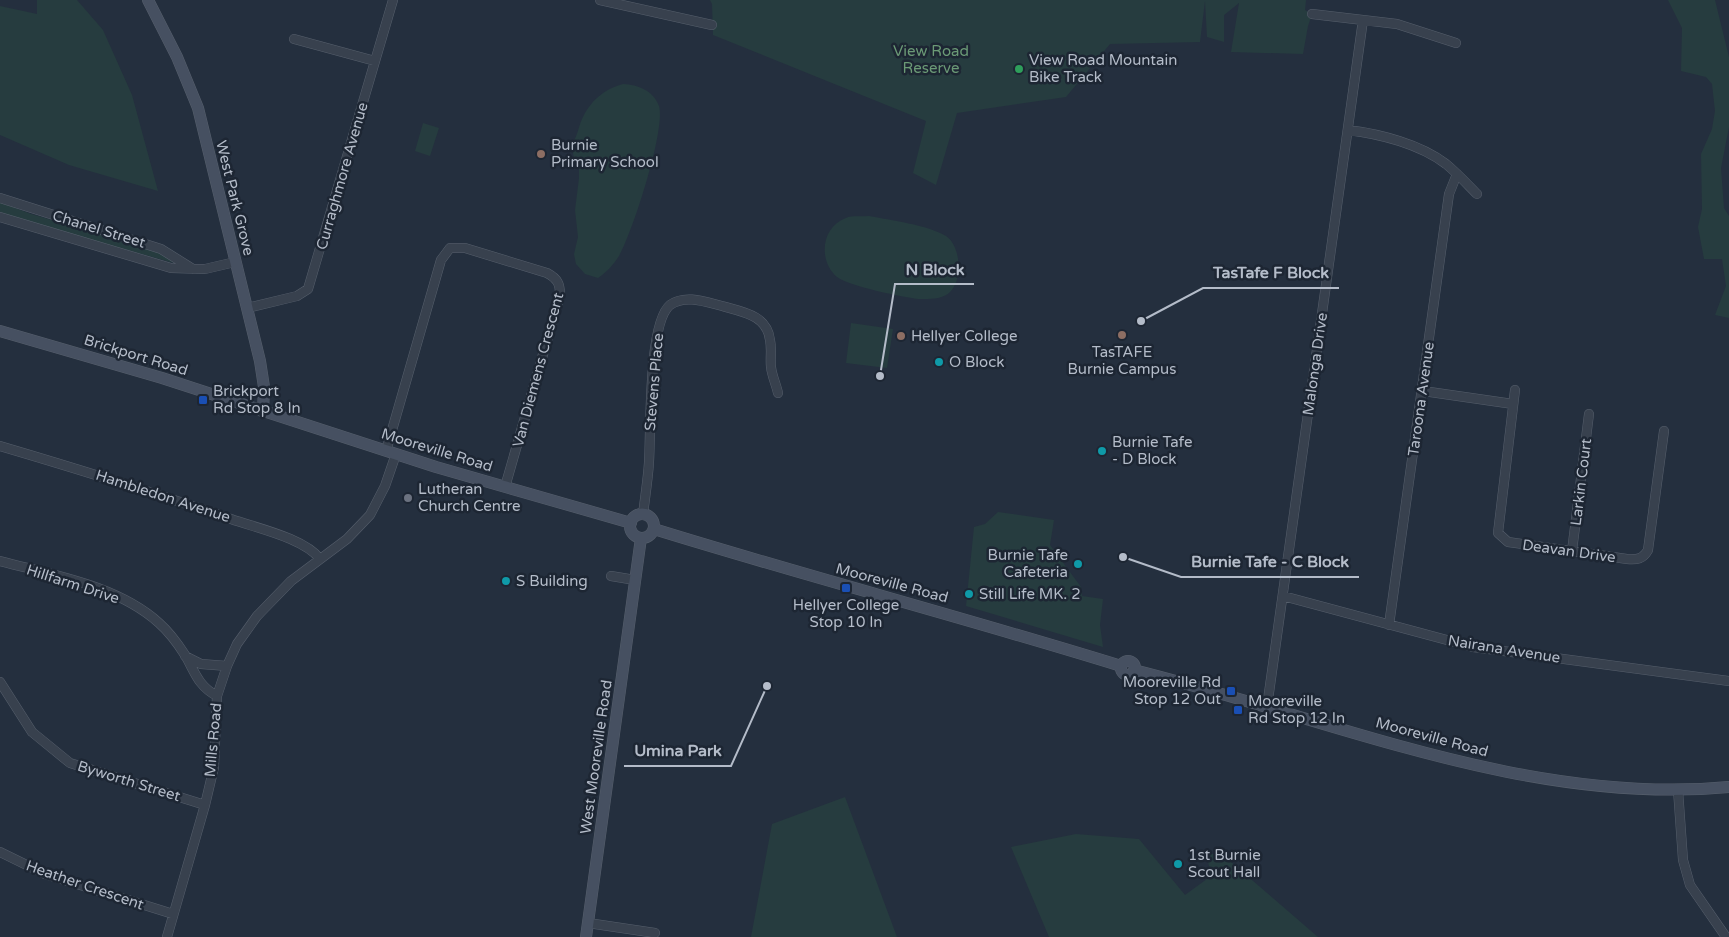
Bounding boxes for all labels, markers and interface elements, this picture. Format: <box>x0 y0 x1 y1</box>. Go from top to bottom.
park label: View Road Reserve <box>893 42 969 77</box>
place label: View Road Mountain Bike Track <box>1029 51 1177 86</box>
marker: View Road Mountain Bike Track <box>1013 63 1025 75</box>
street label: Curraghmore Avenue <box>312 100 372 252</box>
place label: Burnie Primary School <box>551 136 659 171</box>
street label: West Park Grove <box>212 139 258 257</box>
marker: Burnie Primary School <box>535 148 547 160</box>
street label: Chanel Street <box>50 206 148 252</box>
callout: N Block <box>895 253 974 284</box>
callout: TasTafe F Block <box>1203 257 1339 288</box>
text: N Block <box>906 260 965 280</box>
text: TasTafe F Block <box>1212 263 1329 283</box>
street label: Van Diemens Crescent <box>509 290 567 449</box>
street label: Malonga Drive <box>1299 311 1331 417</box>
place label: Hellyer College <box>911 327 1017 345</box>
marker: TasTAFE Burnie Campus <box>1116 329 1128 341</box>
marker: Hellyer College <box>895 330 907 342</box>
street label: Brickport Road <box>82 331 190 379</box>
street label: Stevens Place <box>641 332 667 432</box>
street label: Taroona Avenue <box>1404 341 1438 457</box>
place label: TasTAFE Burnie Campus <box>1068 343 1176 378</box>
place label: O Block <box>949 353 1004 371</box>
marker: O Block <box>933 356 945 368</box>
place label: Brickport Rd Stop 8 In <box>213 382 301 417</box>
marker: Brickport Rd Stop 8 In <box>197 394 209 406</box>
street label: Mooreville Road <box>379 424 495 476</box>
place label: Burnie Tafe - D Block <box>1112 433 1192 468</box>
street label: Larkin Court <box>1567 437 1595 527</box>
marker: Burnie Tafe - D Block <box>1096 445 1108 457</box>
street label: Hambledon Avenue <box>93 466 233 526</box>
place label: Lutheran Church Centre <box>418 480 521 515</box>
marker: Lutheran Church Centre <box>402 492 414 504</box>
street label: Deavan Drive <box>1521 536 1617 566</box>
place label: Burnie Tafe Cafeteria <box>988 546 1068 581</box>
callout: Burnie Tafe - C Block <box>1181 546 1359 577</box>
text: Burnie Tafe - C Block <box>1191 552 1349 572</box>
marker: Burnie Tafe Cafeteria <box>1072 558 1084 570</box>
street label: Mooreville Road <box>834 559 950 607</box>
street label: Hillfarm Drive <box>24 561 122 607</box>
place label: S Building <box>516 572 588 590</box>
marker: S Building <box>500 575 512 587</box>
marker: Hellyer College Stop 10 In <box>840 582 852 594</box>
place label: Still Life MK. 2 <box>979 585 1081 603</box>
marker: Still Life MK. 2 <box>963 588 975 600</box>
place label: Hellyer College Stop 10 In <box>793 596 899 631</box>
street label: Nairana Avenue <box>1447 631 1561 667</box>
place label: Mooreville Rd Stop 12 Out <box>1123 673 1221 708</box>
street label: West Mooreville Road <box>576 679 616 835</box>
marker: Mooreville Rd Stop 12 Out <box>1225 685 1237 697</box>
place label: Mooreville Rd Stop 12 In <box>1248 692 1345 727</box>
street label: Mills Road <box>201 702 225 778</box>
marker: Mooreville Rd Stop 12 In <box>1232 704 1244 716</box>
street label: Mooreville Road <box>1374 713 1490 761</box>
callout: Umina Park <box>624 735 731 766</box>
text: Umina Park <box>634 741 722 761</box>
street label: Byworth Street <box>75 757 183 805</box>
place label: 1st Burnie Scout Hall <box>1188 846 1261 881</box>
street label: Heather Crescent <box>24 856 147 914</box>
marker: 1st Burnie Scout Hall <box>1172 858 1184 870</box>

